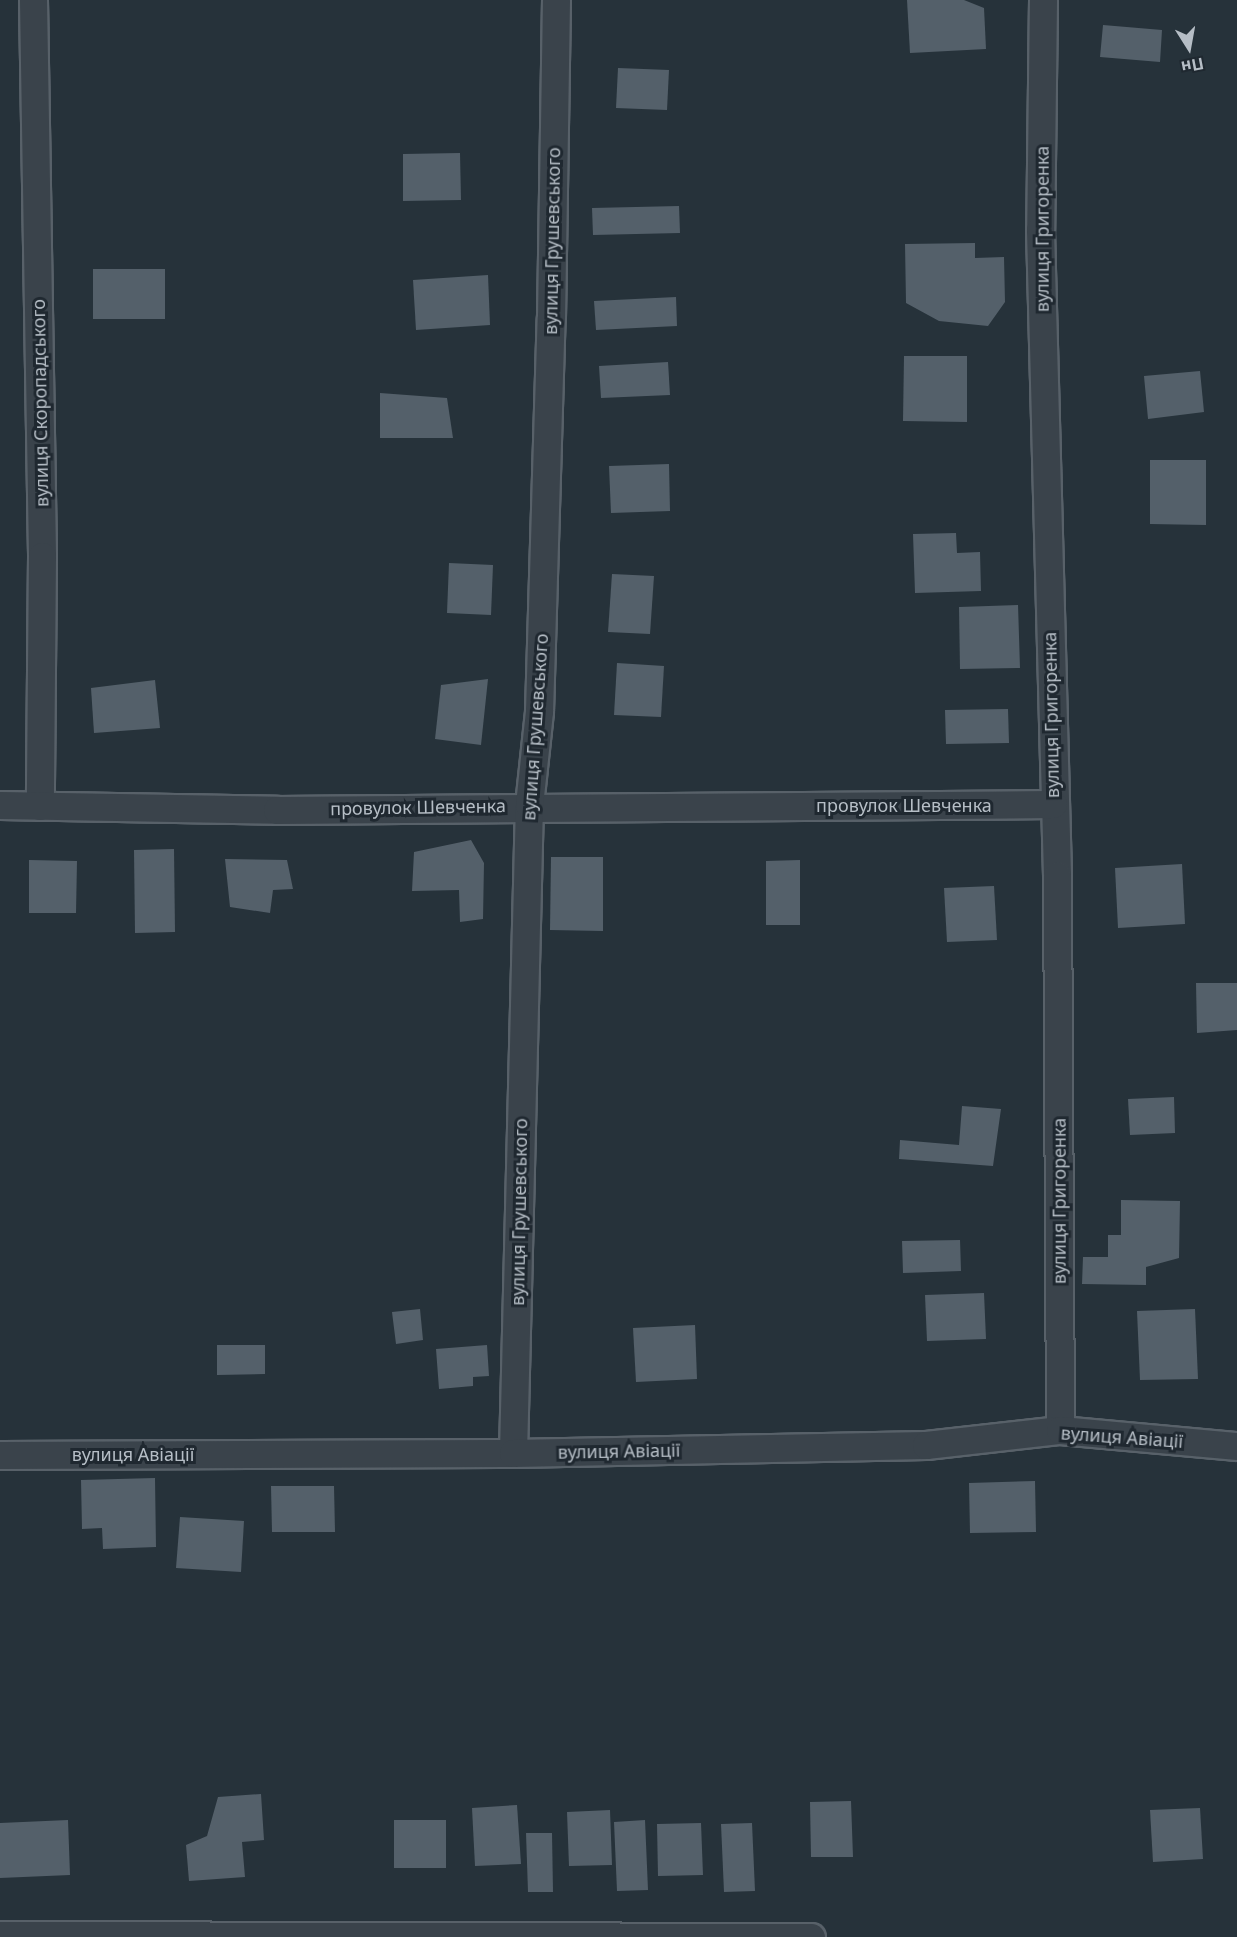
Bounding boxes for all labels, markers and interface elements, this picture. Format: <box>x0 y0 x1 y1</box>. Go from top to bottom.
north arrow <box>1159 18 1219 78</box>
text: Пн <box>1179 53 1206 79</box>
street label: вулиця Григоренка <box>1031 146 1053 312</box>
street label: вулиця Грушевського <box>540 147 564 335</box>
street label: вулиця Скоропадського <box>27 299 53 507</box>
street label: вулиця Григоренка <box>1039 632 1063 798</box>
street label: вулиця Грушевського <box>518 633 552 821</box>
street label: провулок Шевченка <box>816 794 992 816</box>
street label: провулок Шевченка <box>330 795 506 819</box>
street label: вулиця Грушевського <box>507 1118 531 1306</box>
street label: вулиця Григоренка <box>1048 1118 1070 1284</box>
street label: вулиця Авіації <box>1060 1422 1184 1452</box>
street label: вулиця Авіації <box>557 1439 681 1463</box>
street label: вулиця Авіації <box>72 1443 194 1465</box>

